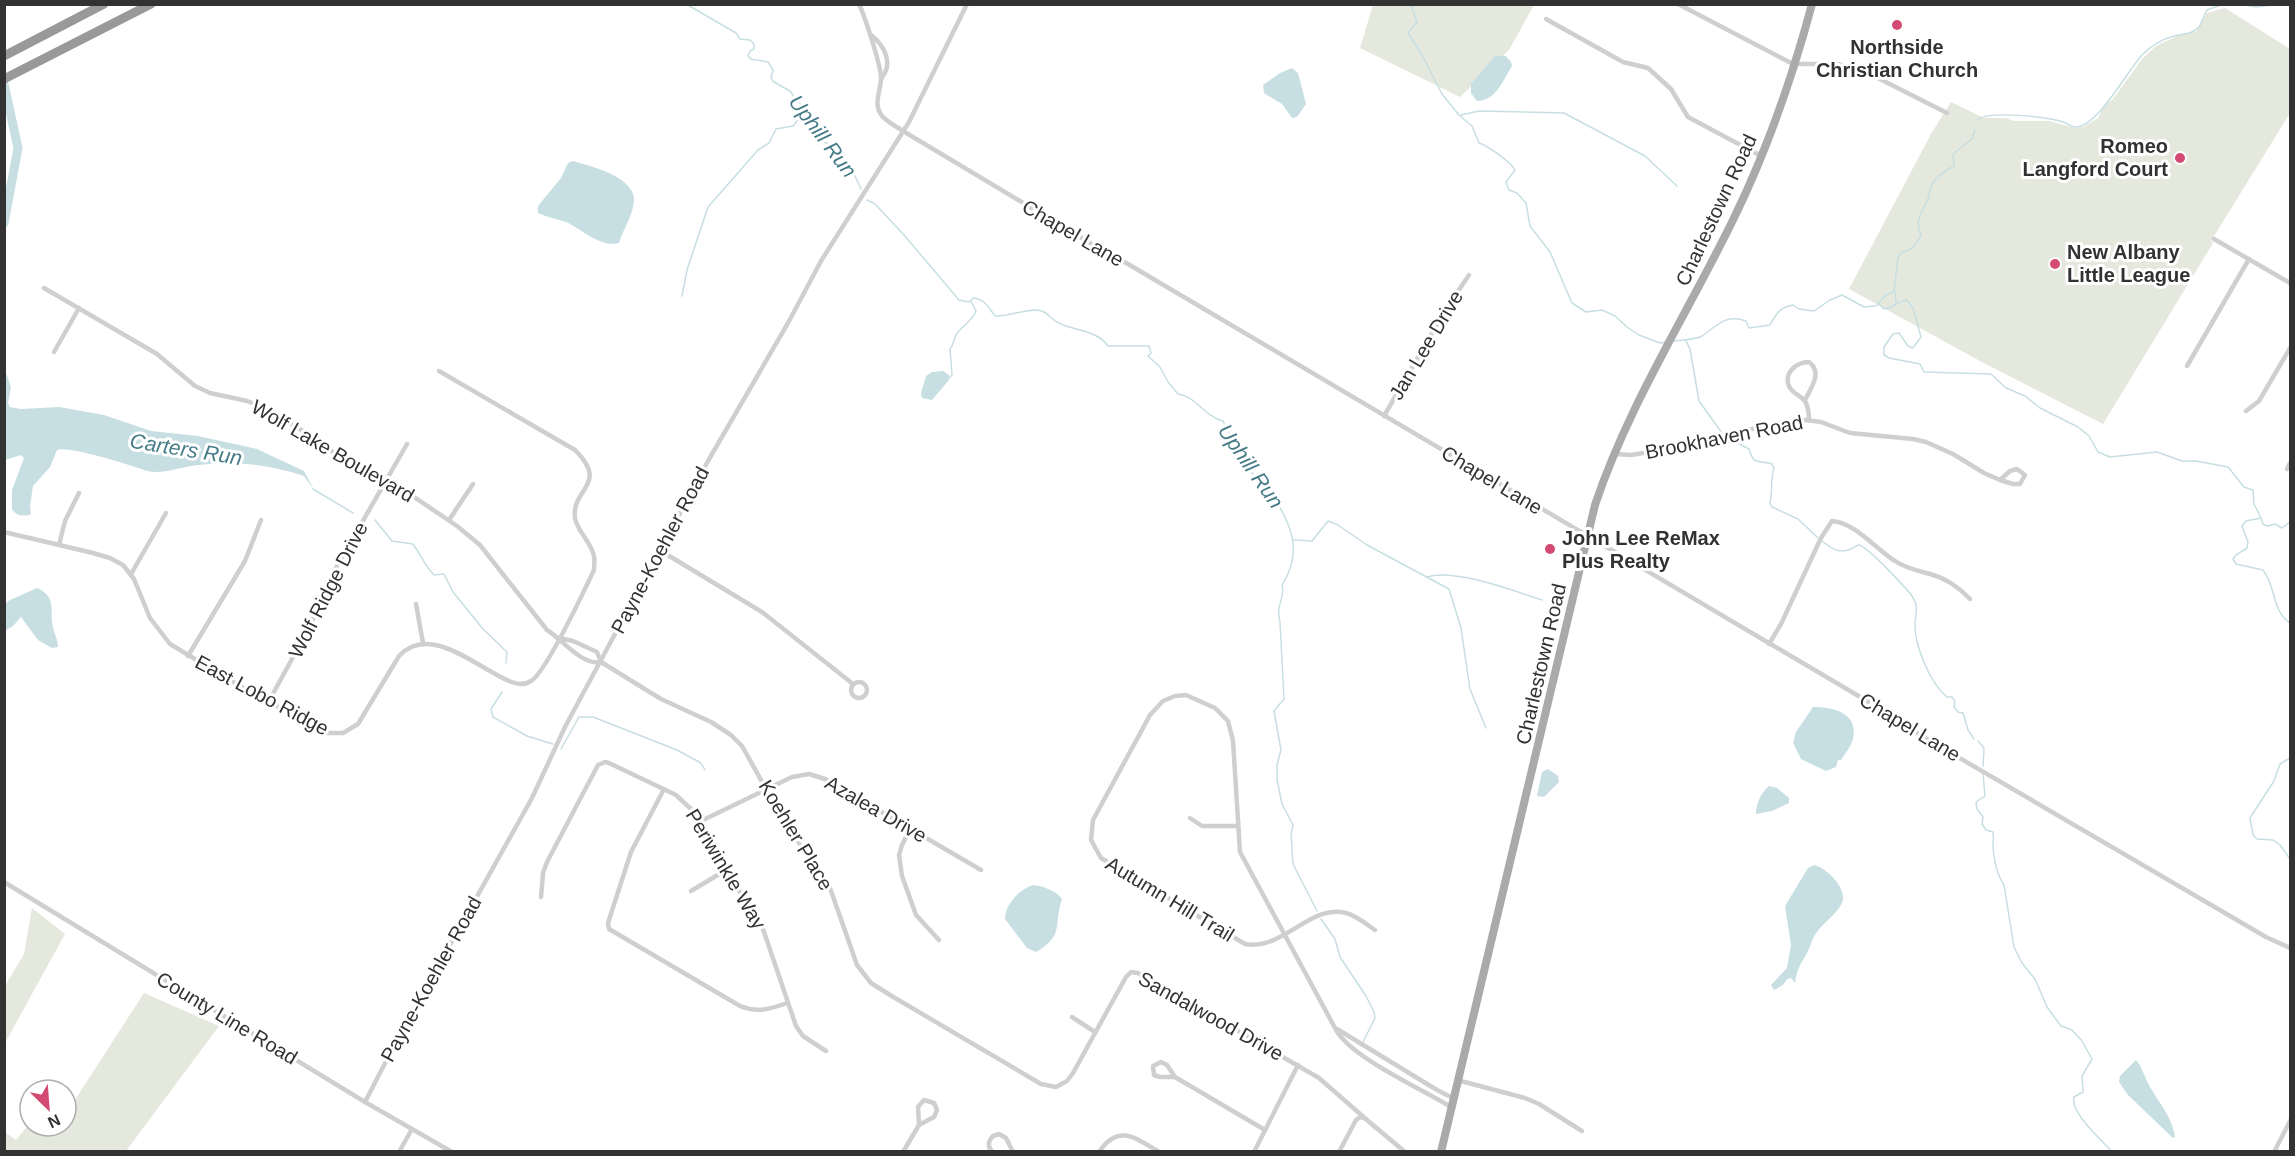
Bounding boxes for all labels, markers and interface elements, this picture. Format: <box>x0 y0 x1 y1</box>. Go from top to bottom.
marker: Northside Christian Church <box>1890 18 1904 32</box>
place label: Northside Christian Church <box>1816 36 1978 81</box>
water label: Uphill Run <box>785 90 861 182</box>
street label: Charlestown Road <box>1671 131 1761 289</box>
place label: Romeo Langford Court <box>2022 135 2168 180</box>
marker: Romeo Langford Court <box>2173 151 2187 165</box>
street label: Chapel Lane <box>1018 195 1128 271</box>
place label: New Albany Little League <box>2067 241 2190 286</box>
marker: New Albany Little League <box>2048 257 2062 271</box>
street label: Jan Lee Drive <box>1385 286 1467 404</box>
street label: Wolf Lake Boulevard <box>248 395 418 507</box>
street label: Brookhaven Road <box>1643 411 1805 463</box>
water label: Uphill Run <box>1214 420 1288 512</box>
water label: Carters Run <box>128 429 244 469</box>
street label: Chapel Lane <box>1438 441 1546 519</box>
street label: Payne-Koehler Road <box>607 463 713 637</box>
street label: Wolf Ridge Drive <box>284 518 372 662</box>
place label: John Lee ReMax Plus Realty <box>1562 527 1720 572</box>
marker: John Lee ReMax Plus Realty <box>1543 542 1557 556</box>
street label: Charlestown Road <box>1512 581 1570 747</box>
street label: East Lobo Ridge <box>192 651 332 739</box>
street label: Chapel Lane <box>1856 688 1964 766</box>
street label: Azalea Drive <box>821 771 931 847</box>
street label: Koehler Place <box>755 776 837 894</box>
street label: Periwinkle Way <box>682 805 770 933</box>
street label: Autumn Hill Trail <box>1102 852 1238 946</box>
street label: Payne-Koehler Road <box>376 892 486 1066</box>
street label: County Line Road <box>153 967 301 1069</box>
street label: Sandalwood Drive <box>1135 967 1287 1065</box>
north arrow <box>18 1078 78 1138</box>
text: N <box>45 1111 63 1131</box>

